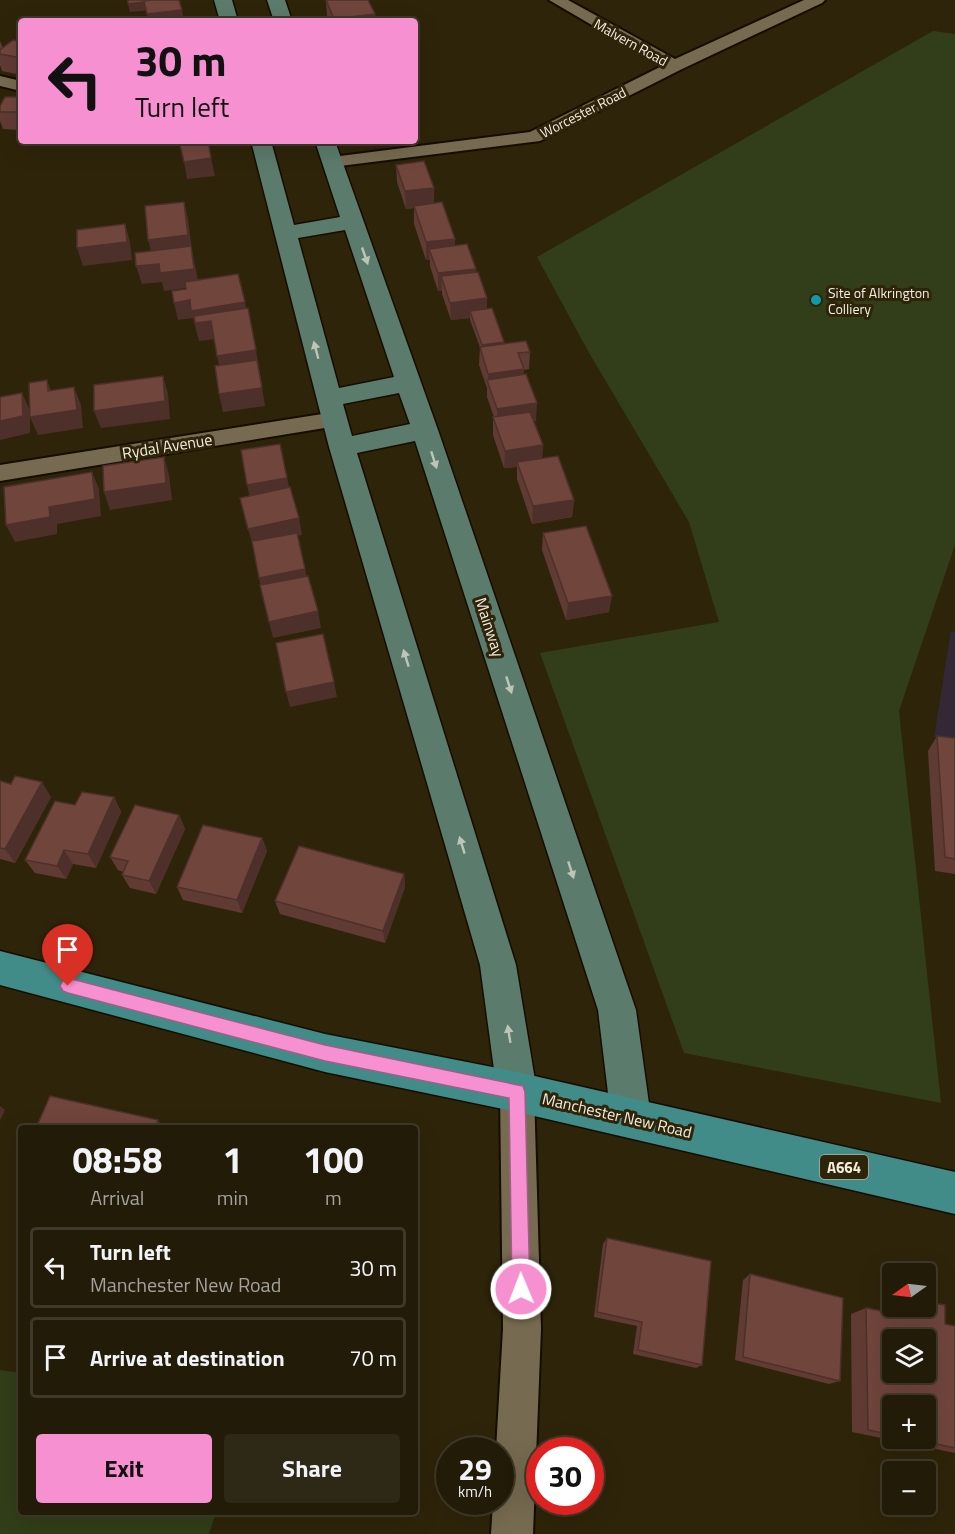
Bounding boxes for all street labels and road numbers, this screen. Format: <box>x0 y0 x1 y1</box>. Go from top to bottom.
street label: Malvern Road <box>590 13 672 71</box>
street label: Worcester Road <box>536 81 630 143</box>
street label: Rydal Avenue <box>120 427 214 465</box>
street label: Mainway <box>469 594 511 660</box>
street label: Manchester New Road <box>540 1086 694 1144</box>
road number: A664 <box>820 1155 868 1179</box>

